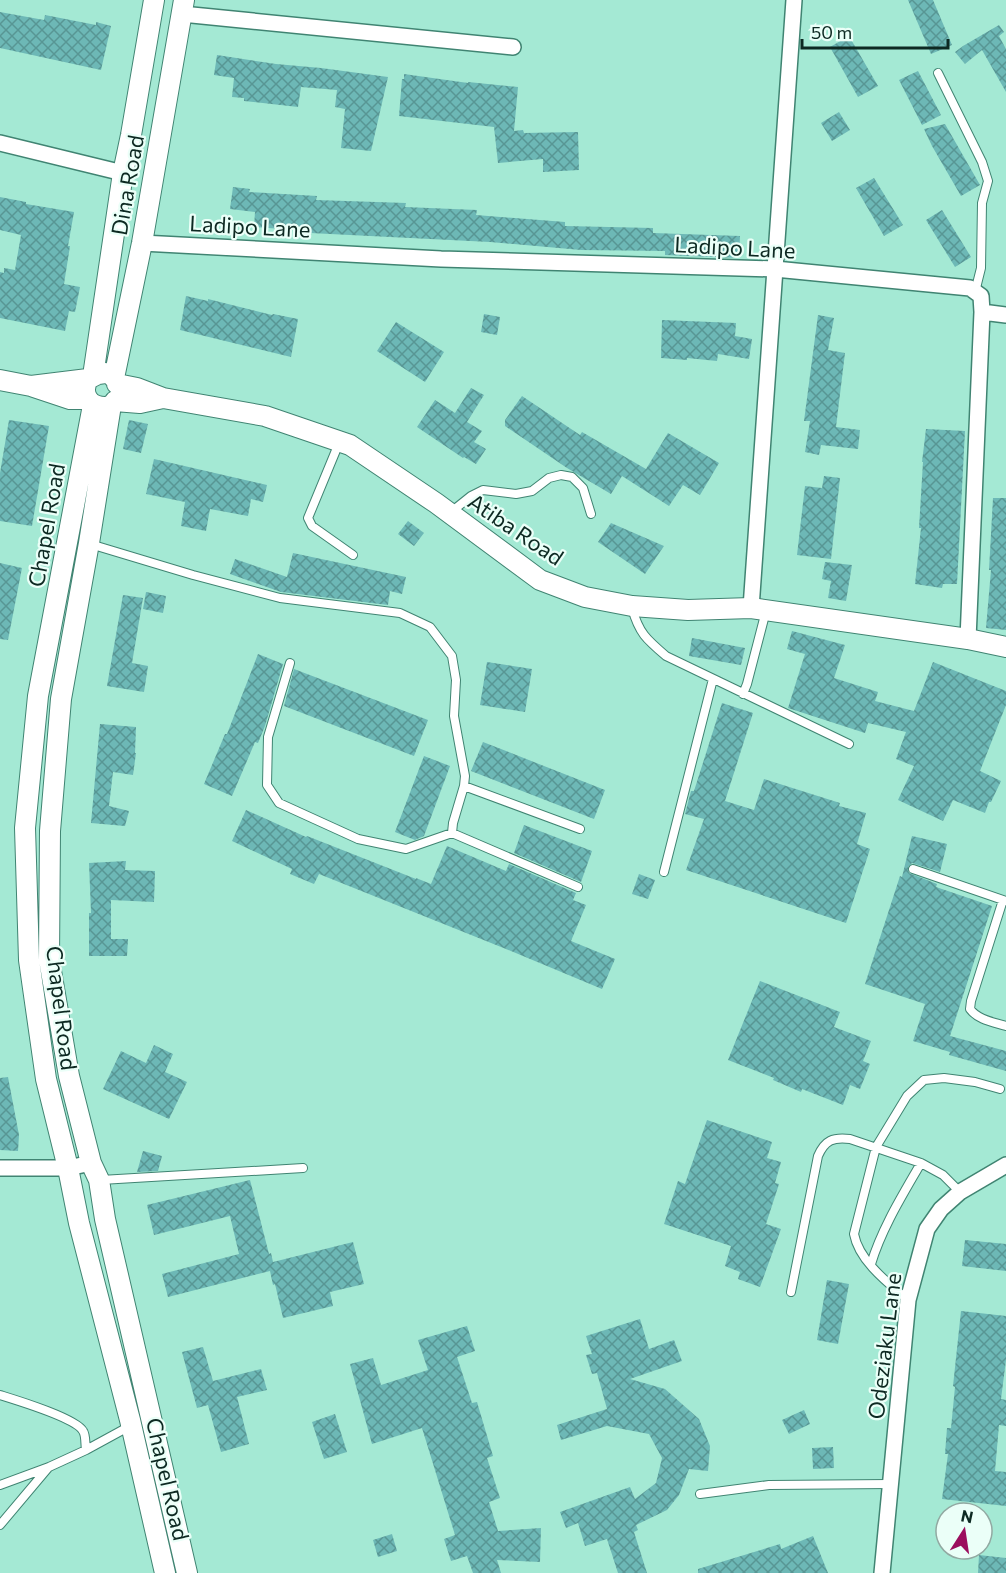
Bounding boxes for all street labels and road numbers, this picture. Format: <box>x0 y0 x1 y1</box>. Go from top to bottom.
street label: Dina Road <box>105 133 149 237</box>
street label: Ladipo Lane <box>189 209 311 243</box>
street label: Ladipo Lane <box>674 230 796 264</box>
street label: Chapel Road <box>22 461 70 589</box>
street label: Atiba Road <box>463 487 569 571</box>
street label: Chapel Road <box>41 944 83 1072</box>
street label: Odeziaku Lane <box>862 1271 906 1421</box>
street label: Chapel Road <box>141 1415 195 1543</box>

